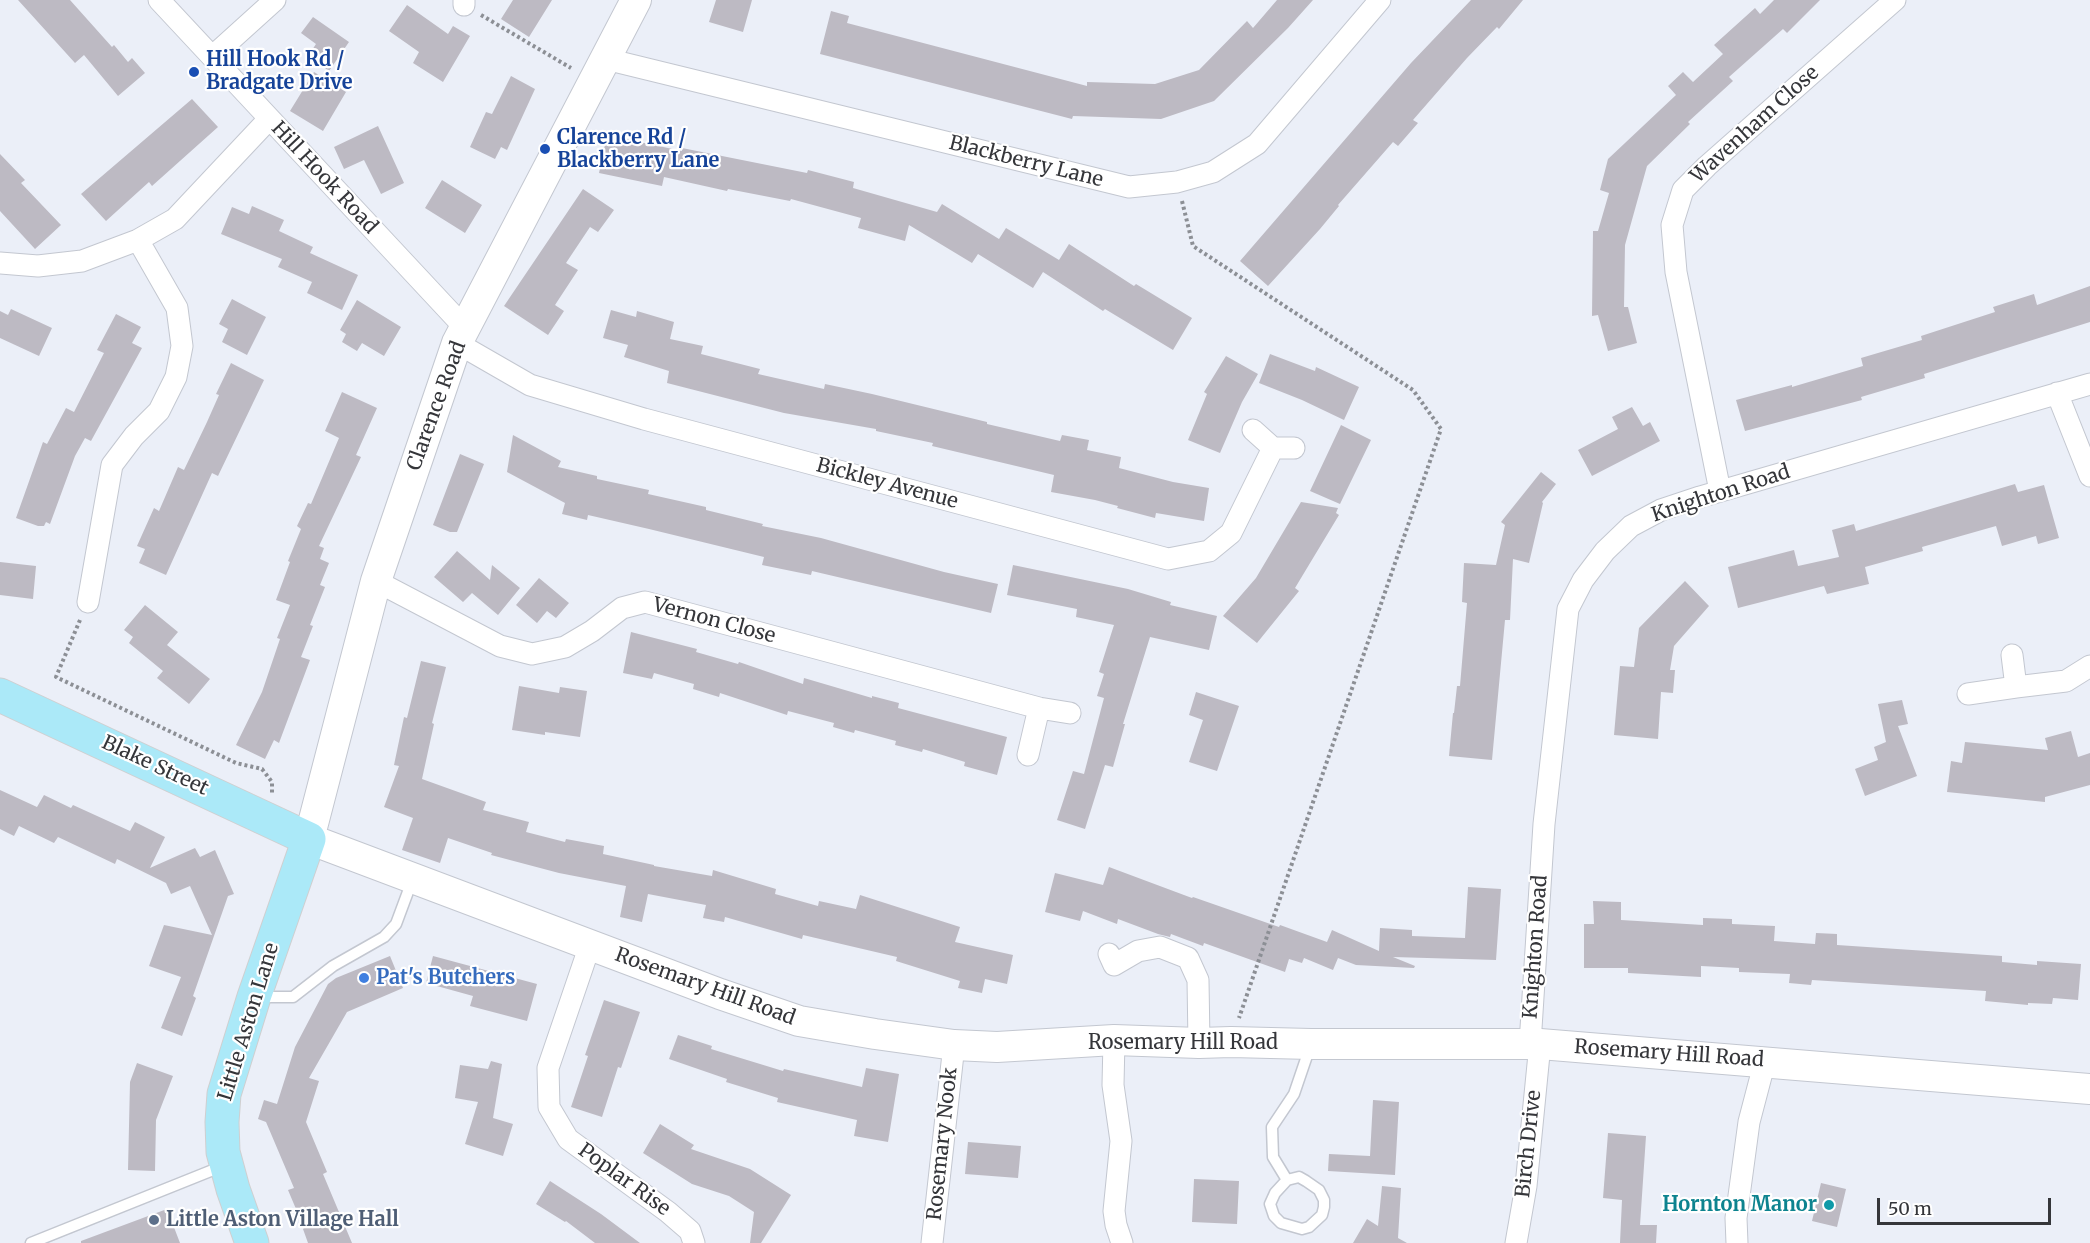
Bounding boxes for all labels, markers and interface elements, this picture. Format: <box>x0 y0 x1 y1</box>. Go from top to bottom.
place label: Hill Hook Rd / Bradgate Drive <box>206 48 353 95</box>
street label: Wavenham Close <box>1686 61 1824 189</box>
marker: Hill Hook Rd / Bradgate Drive <box>187 65 201 79</box>
street label: Hill Hook Road <box>266 117 382 239</box>
place label: Clarence Rd / Blackberry Lane <box>557 126 719 173</box>
street label: Blackberry Lane <box>947 131 1105 193</box>
marker: Clarence Rd / Blackberry Lane <box>538 142 552 156</box>
street label: Clarence Road <box>402 338 472 474</box>
street label: Bickley Avenue <box>814 454 960 514</box>
street label: Knighton Road <box>1649 460 1793 528</box>
street label: Vernon Close <box>650 593 778 649</box>
street label: Blake Street <box>98 731 212 801</box>
street label: Knighton Road <box>1519 874 1553 1020</box>
street label: Little Aston Lane <box>214 940 284 1104</box>
street label: Rosemary Hill Road <box>612 943 798 1031</box>
place label: Pat's Butchers <box>376 966 515 990</box>
marker: Pat's Butchers <box>357 971 371 985</box>
street label: Rosemary Hill Road <box>1088 1031 1278 1055</box>
street label: Rosemary Hill Road <box>1573 1035 1765 1073</box>
street label: Rosemary Nook <box>923 1066 963 1222</box>
street label: Birch Drive <box>1511 1089 1547 1199</box>
street label: Poplar Rise <box>573 1139 675 1221</box>
scale bar <box>1880 1186 2054 1224</box>
place label: Hornton Manor <box>1662 1193 1817 1217</box>
text: 50 m <box>1888 1197 1932 1220</box>
marker: Hornton Manor <box>1822 1198 1836 1212</box>
place label: Little Aston Village Hall <box>166 1208 399 1232</box>
marker: Little Aston Village Hall <box>147 1213 161 1227</box>

